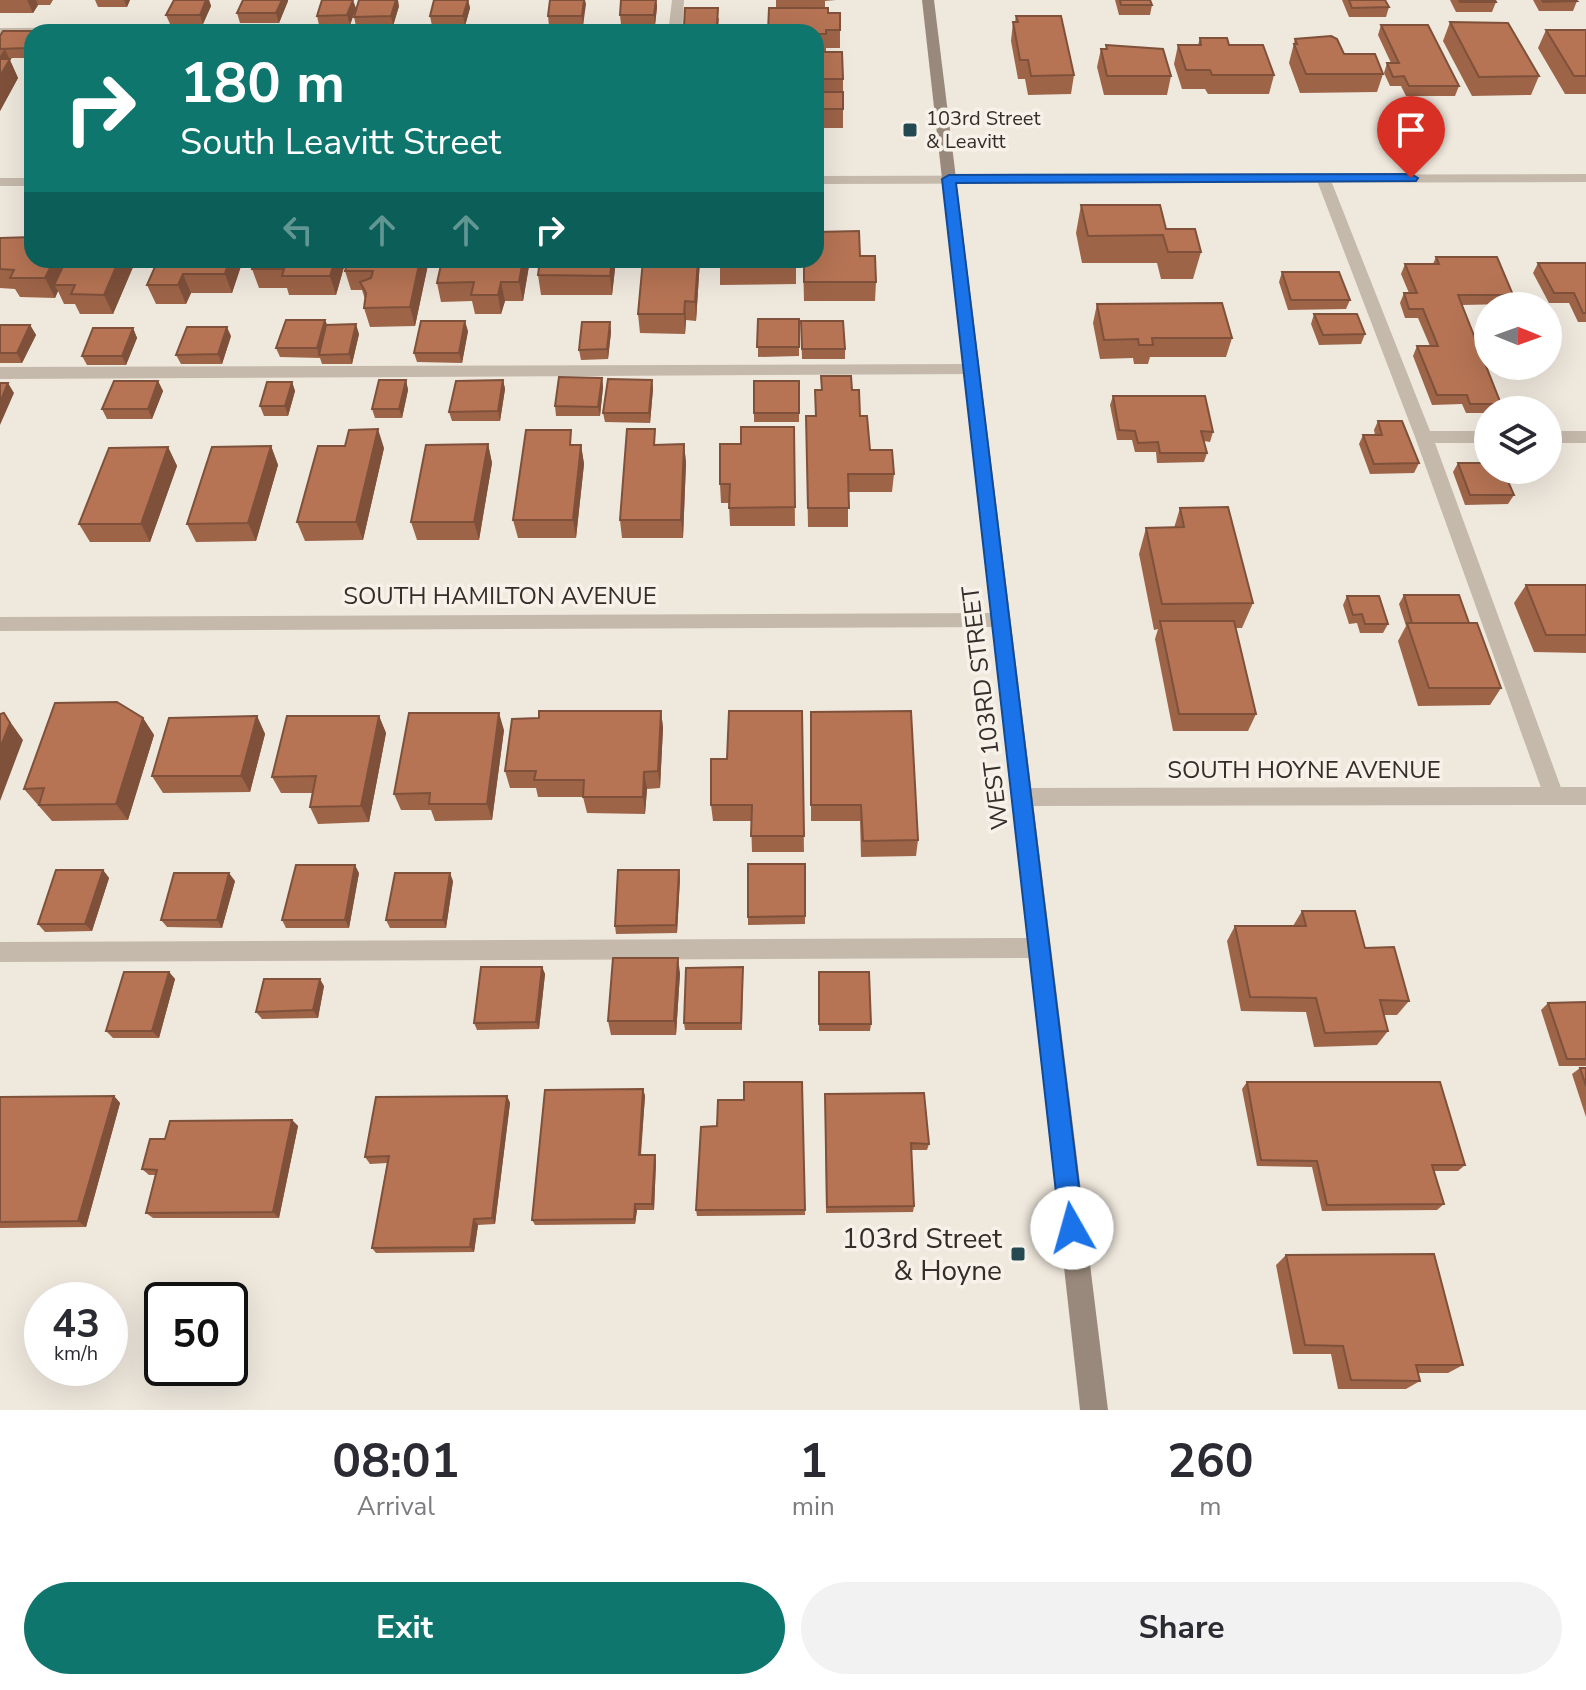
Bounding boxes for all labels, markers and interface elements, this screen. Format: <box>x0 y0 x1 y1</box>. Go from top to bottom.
text: 180 m <box>180 45 345 122</box>
icon: right <box>48 56 152 160</box>
pin <box>1377 96 1445 178</box>
place label: 103rd Street & Leavitt <box>926 105 1041 155</box>
icon: arrive <box>1389 108 1433 152</box>
text: South Leavitt Street <box>180 118 501 167</box>
marker: 103rd Street & Leavitt <box>901 121 919 139</box>
icon: left <box>276 208 320 252</box>
icon: ahead <box>360 208 404 252</box>
icon: ahead <box>444 208 488 252</box>
icon: right <box>528 208 572 252</box>
north arrow <box>1474 292 1562 380</box>
map controls <box>1474 292 1562 484</box>
button: layers <box>1474 396 1562 484</box>
street label: SOUTH HAMILTON AVENUE <box>343 580 657 612</box>
street label: WEST 103RD STREET <box>954 584 1016 832</box>
street label: SOUTH HOYNE AVENUE <box>1167 754 1441 786</box>
position arrow <box>1030 1186 1114 1270</box>
place label: 103rd Street & Hoyne <box>842 1220 1002 1290</box>
marker: 103rd Street & Hoyne <box>1009 1245 1027 1263</box>
speed limit sign: 50 <box>144 1282 248 1386</box>
text: 43 <box>52 1297 100 1351</box>
text: km/h <box>54 1340 98 1367</box>
text: 08:01 <box>332 1428 459 1494</box>
text: 1 <box>799 1428 828 1494</box>
text: 260 <box>1167 1428 1254 1494</box>
text: Arrival <box>357 1489 435 1524</box>
text: min <box>792 1489 835 1524</box>
text: m <box>1199 1489 1222 1524</box>
button: Exit <box>24 1582 785 1674</box>
button: Share <box>801 1582 1562 1674</box>

